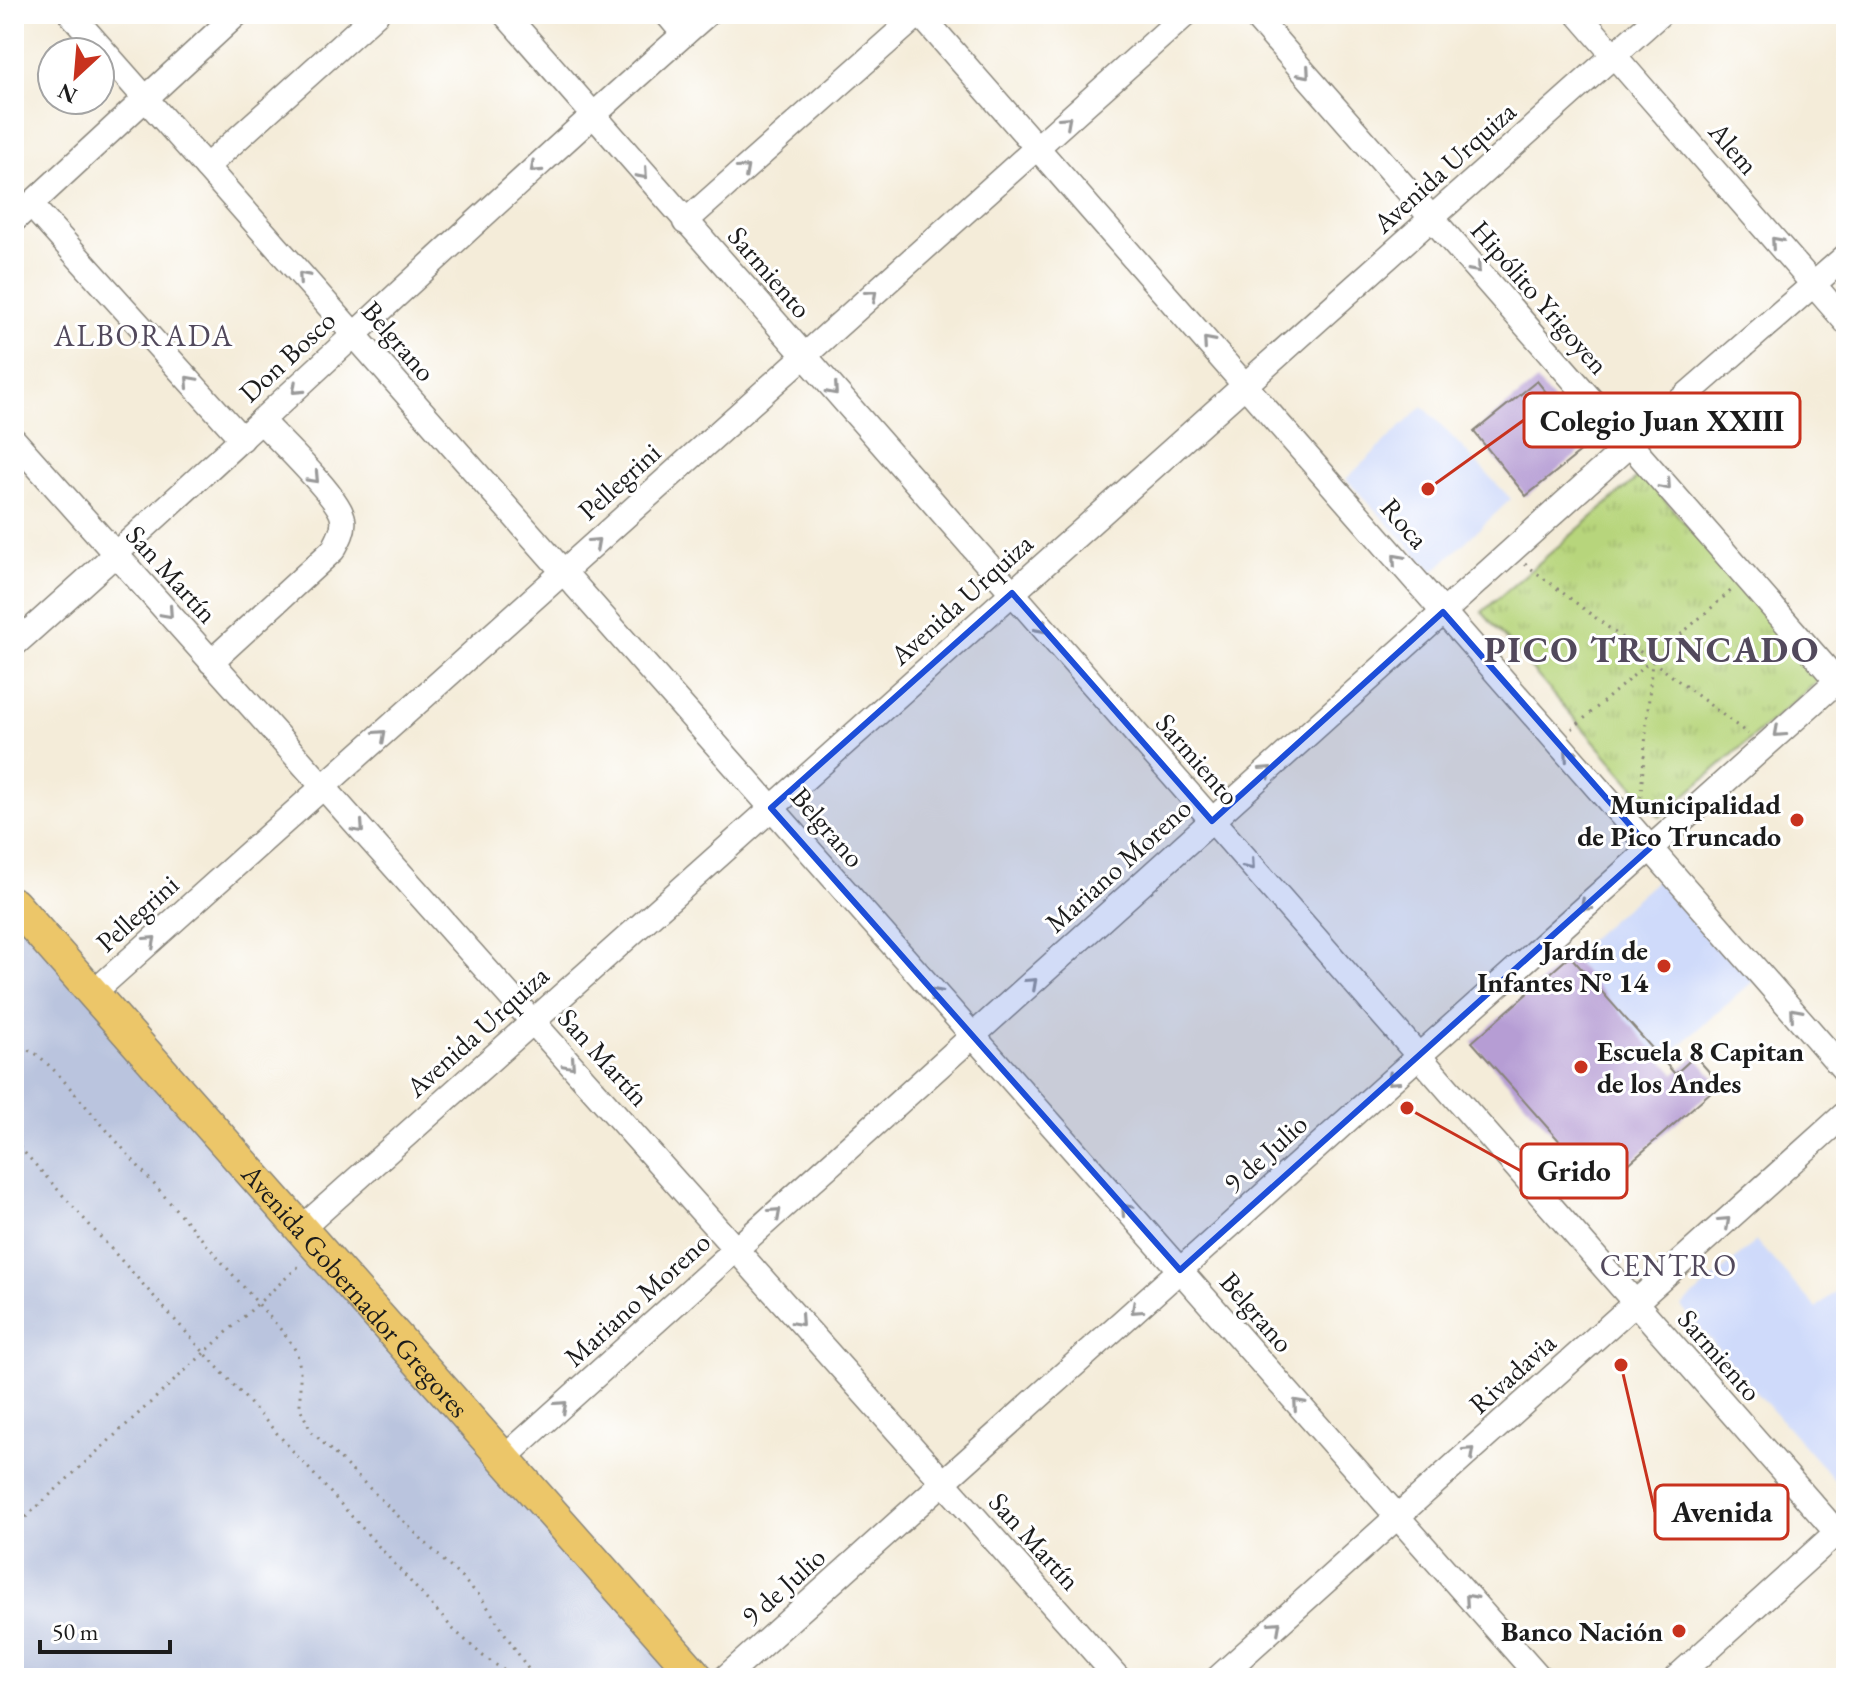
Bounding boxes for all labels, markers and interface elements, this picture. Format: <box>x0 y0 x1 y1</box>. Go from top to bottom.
north arrow <box>36 36 116 116</box>
one-way arrow <box>1295 63 1310 78</box>
text: N <box>53 77 82 110</box>
street label: Avenida Urquiza <box>1364 93 1524 241</box>
street label: Alem <box>1700 113 1767 182</box>
one-way arrow <box>1057 117 1072 131</box>
one-way arrow <box>530 159 544 174</box>
one-way arrow <box>634 164 648 179</box>
one-way arrow <box>734 165 749 180</box>
street label: Hipólito Yrigoyen <box>1463 212 1617 382</box>
street label: Sarmiento <box>720 218 820 326</box>
one-way arrow <box>1771 237 1786 252</box>
one-way arrow <box>1466 259 1481 274</box>
one-way arrow <box>298 272 312 286</box>
one-way arrow <box>863 290 878 305</box>
street label: Belgrano <box>354 293 444 389</box>
street label: Don Bosco <box>231 302 343 410</box>
district label: ALBORADA <box>53 316 234 355</box>
one-way arrow <box>1203 336 1217 351</box>
one-way arrow <box>185 376 199 391</box>
one-way arrow <box>291 379 306 393</box>
one-way arrow <box>824 381 838 396</box>
callout: Colegio Juan XXIII <box>1524 393 1800 447</box>
text: Colegio Juan XXIII <box>1540 401 1784 440</box>
street label: Pellegrini <box>570 434 668 528</box>
one-way arrow <box>305 469 319 484</box>
one-way arrow <box>1656 476 1670 491</box>
street label: Roca <box>1373 490 1437 557</box>
street label: San Martín <box>118 517 226 631</box>
street label: Avenida Urquiza <box>881 525 1041 673</box>
one-way arrow <box>586 538 601 553</box>
one-way arrow <box>1392 554 1406 568</box>
one-way arrow <box>158 604 172 619</box>
one-way arrow <box>1032 618 1047 633</box>
district label: PICO TRUNCADO <box>1484 626 1820 673</box>
street label: Sarmiento <box>1148 705 1248 813</box>
one-way arrow <box>1774 723 1788 738</box>
one-way arrow <box>371 730 386 745</box>
one-way arrow <box>1564 748 1579 763</box>
one-way arrow <box>1257 767 1272 781</box>
street label: Belgrano <box>783 779 873 875</box>
place label: Municipalidad de Pico Truncado <box>1577 786 1782 854</box>
street label: Mariano Moreno <box>1037 790 1199 940</box>
marker: Municipalidad de Pico Truncado <box>1788 811 1806 829</box>
one-way arrow <box>350 819 364 834</box>
one-way arrow <box>1241 856 1255 871</box>
street label: Pellegrini <box>88 866 186 960</box>
one-way arrow <box>1580 896 1595 911</box>
place label: Jardín de Infantes N° 14 <box>1477 932 1649 1000</box>
one-way arrow <box>141 936 156 951</box>
street label: Avenida Urquiza <box>397 957 557 1105</box>
marker: Jardín de Infantes N° 14 <box>1655 957 1673 975</box>
one-way arrow <box>1022 978 1037 993</box>
one-way arrow <box>930 988 945 1003</box>
street label: San Martín <box>550 1000 658 1114</box>
one-way arrow <box>1790 1008 1804 1023</box>
place label: Escuela 8 Capitan de los Andes <box>1597 1033 1804 1101</box>
one-way arrow <box>560 1055 574 1070</box>
marker: Escuela 8 Capitan de los Andes <box>1572 1058 1590 1076</box>
one-way arrow <box>1386 1070 1401 1084</box>
street label: 9 de Julio <box>1215 1106 1315 1200</box>
callout: Grido <box>1521 1144 1627 1198</box>
text: Grido <box>1537 1151 1611 1190</box>
street label: Avenida Gobernador Gregores <box>233 1156 477 1425</box>
one-way arrow <box>1121 1203 1135 1218</box>
one-way arrow <box>767 1209 782 1223</box>
one-way arrow <box>1716 1217 1731 1231</box>
street label: Mariano Moreno <box>556 1224 718 1374</box>
district label: CENTRO <box>1600 1246 1738 1285</box>
street label: Belgrano <box>1212 1264 1302 1360</box>
one-way arrow <box>1130 1300 1145 1314</box>
street label: Sarmiento <box>1670 1301 1770 1409</box>
one-way arrow <box>789 1311 803 1326</box>
street label: Rivadavia <box>1461 1324 1564 1421</box>
one-way arrow <box>1293 1398 1308 1413</box>
one-way arrow <box>553 1401 568 1416</box>
one-way arrow <box>1460 1447 1475 1462</box>
street label: San Martín <box>981 1484 1089 1598</box>
callout: Avenida <box>1655 1485 1788 1539</box>
text: Avenida <box>1670 1492 1774 1531</box>
street label: 9 de Julio <box>733 1539 833 1633</box>
one-way arrow <box>1465 1593 1480 1608</box>
scale bar <box>40 1604 170 1654</box>
place label: Banco Nación <box>1501 1613 1663 1649</box>
text: 50 m <box>52 1616 99 1647</box>
one-way arrow <box>1267 1621 1282 1635</box>
marker: Banco Nación <box>1670 1622 1688 1640</box>

